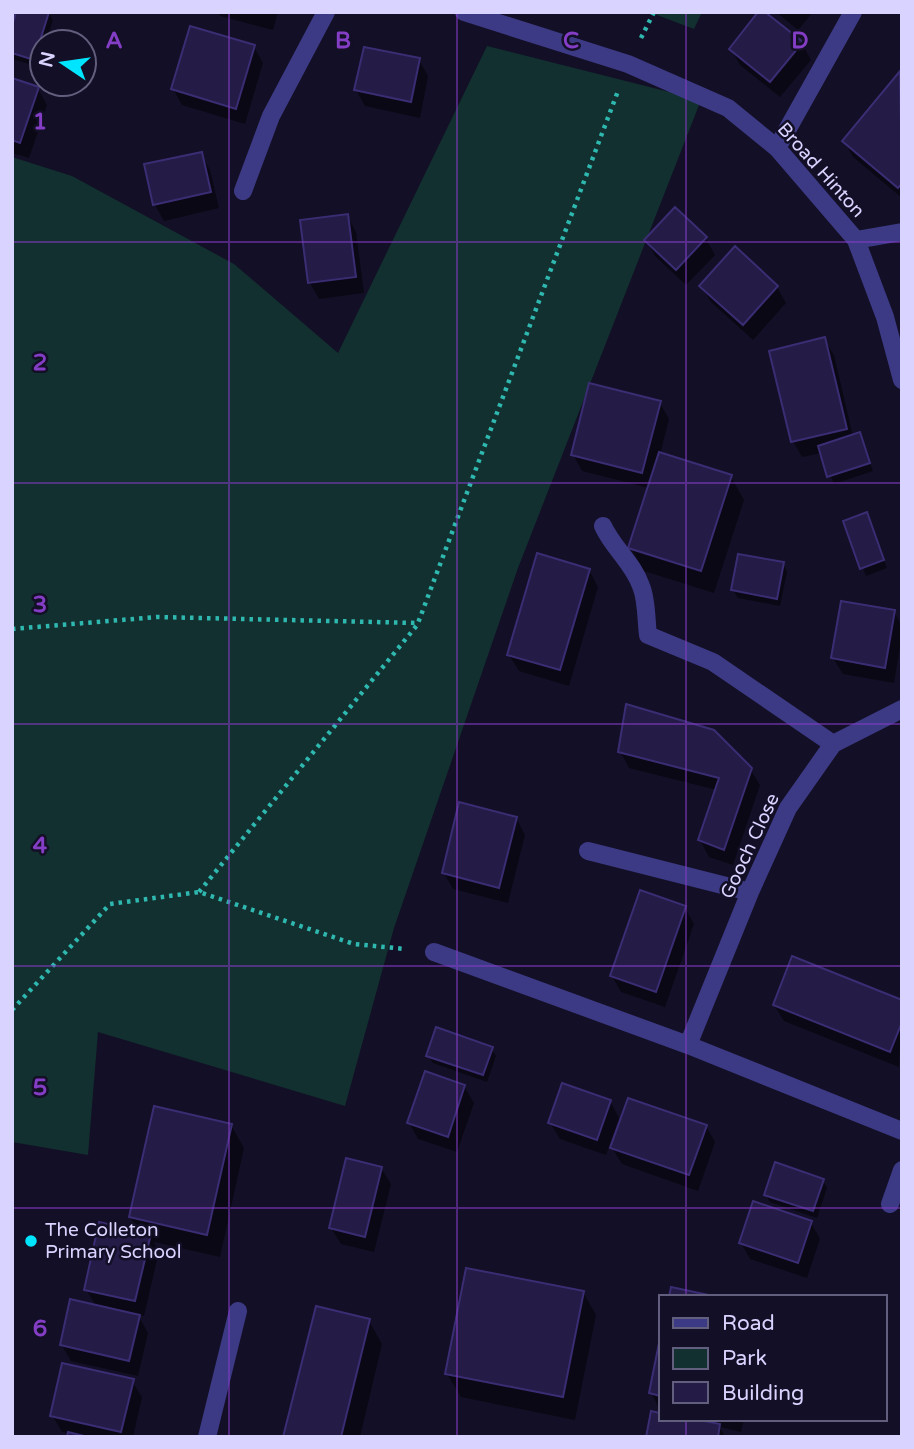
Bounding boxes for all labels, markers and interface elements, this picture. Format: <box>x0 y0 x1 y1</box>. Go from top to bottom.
text: A <box>105 27 123 55</box>
text: B <box>335 27 351 55</box>
text: C <box>563 27 579 55</box>
text: D <box>791 27 809 55</box>
north arrow <box>28 28 98 98</box>
text: N <box>35 49 60 69</box>
text: 1 <box>33 108 47 136</box>
street label: Broad Hinton <box>773 118 869 222</box>
text: 2 <box>33 349 47 377</box>
text: 3 <box>33 591 47 619</box>
street label: Gooch Close <box>716 790 784 902</box>
text: 4 <box>33 832 48 860</box>
text: 5 <box>33 1074 47 1102</box>
place label: The Colleton Primary School <box>45 1219 181 1263</box>
marker: The Colleton Primary School <box>23 1233 39 1249</box>
legend <box>659 1295 886 1421</box>
text: Road <box>722 1311 775 1336</box>
text: 6 <box>33 1315 47 1343</box>
text: Park <box>722 1346 767 1371</box>
text: Building <box>722 1381 804 1406</box>

